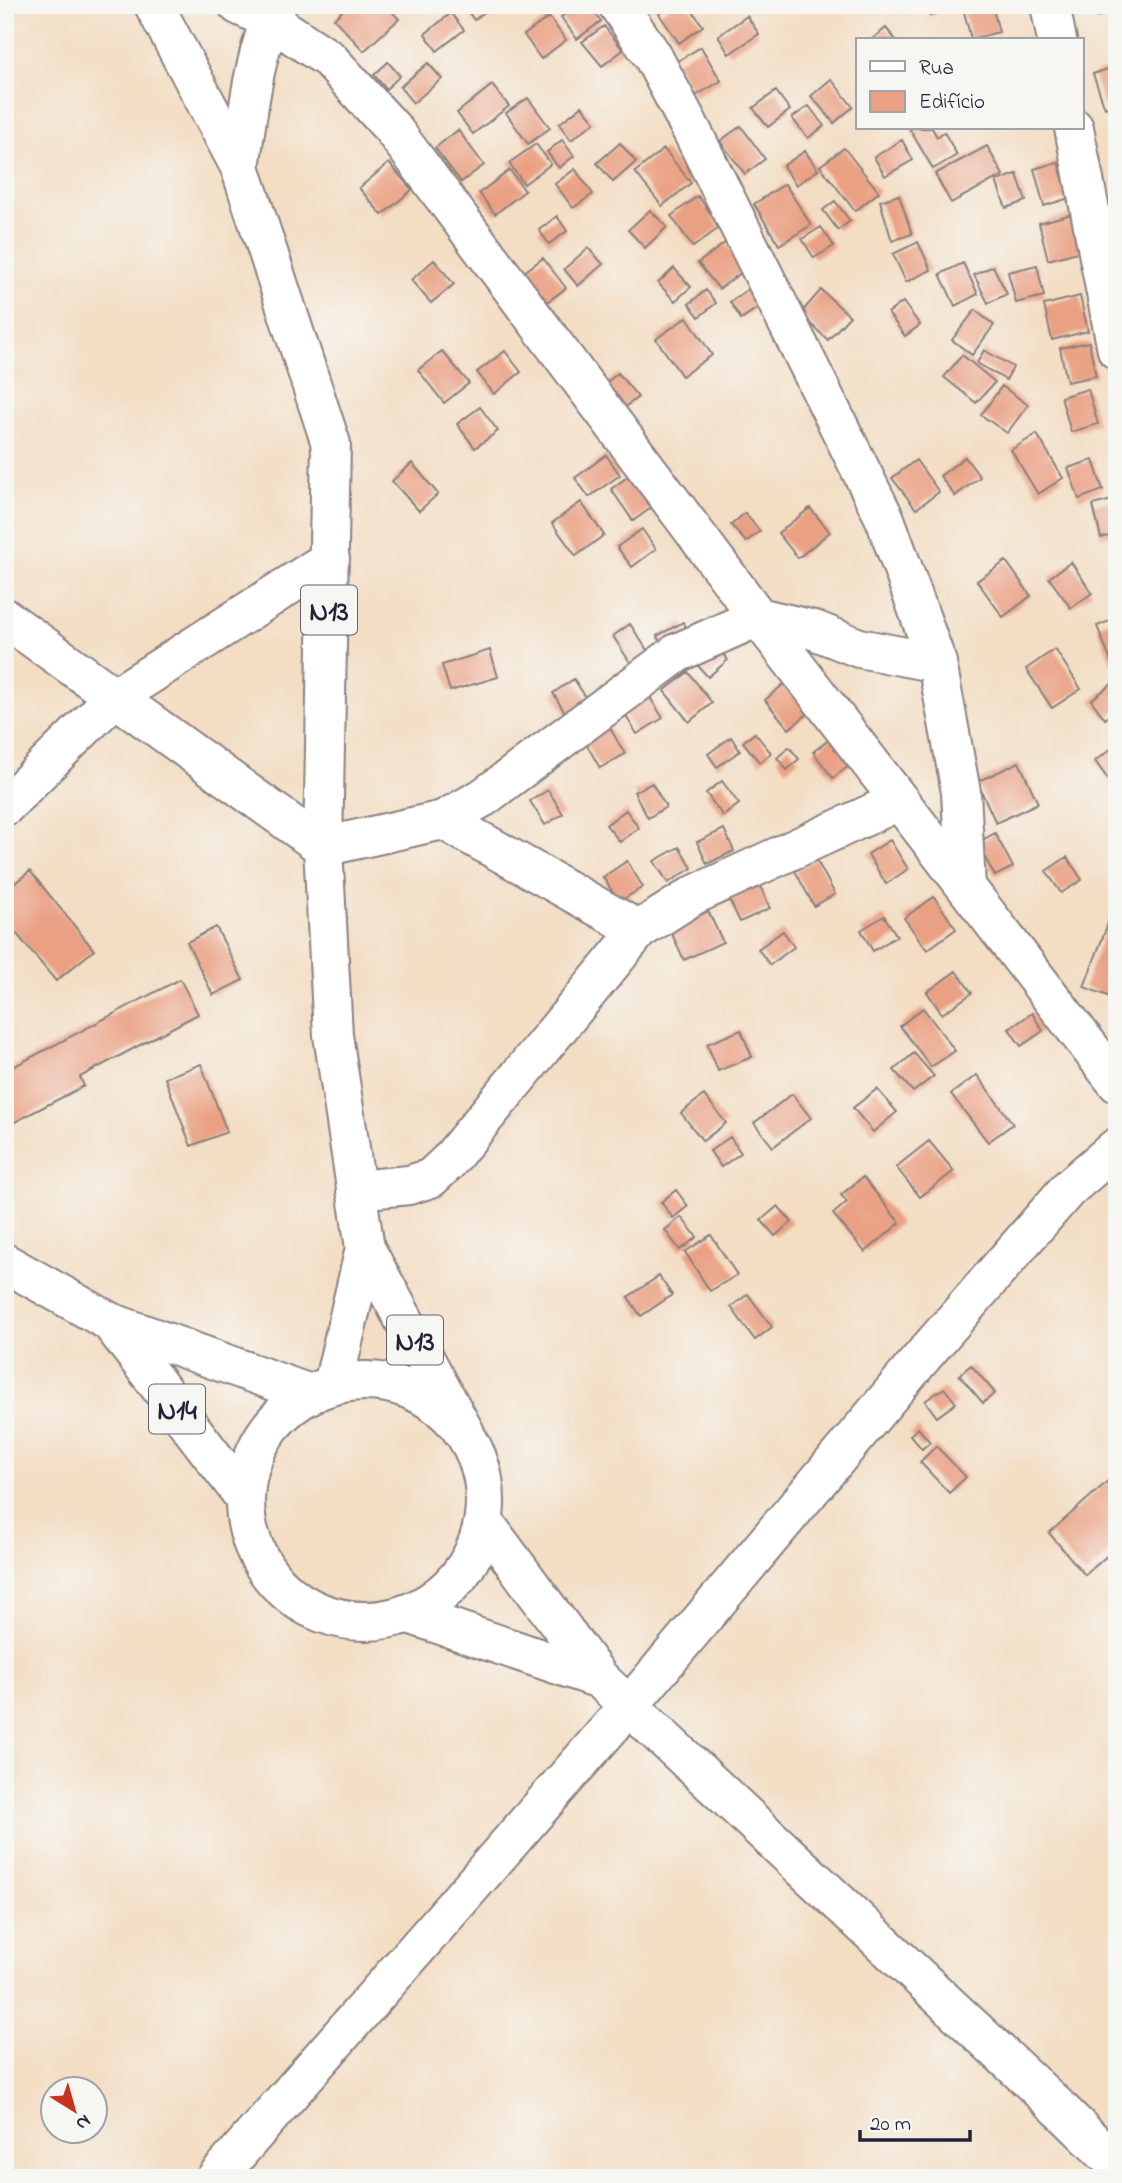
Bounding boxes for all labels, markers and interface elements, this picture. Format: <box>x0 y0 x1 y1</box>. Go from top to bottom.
legend <box>856 38 1084 130</box>
text: Rua <box>919 54 954 84</box>
text: Edifício <box>919 88 985 118</box>
road number: N13 <box>301 586 357 634</box>
road number: N13 <box>387 1316 443 1364</box>
road number: N14 <box>149 1384 205 1434</box>
north arrow <box>38 2074 108 2144</box>
scale bar <box>860 2099 970 2143</box>
text: N <box>69 2107 96 2136</box>
text: 20 m <box>870 2110 911 2140</box>

